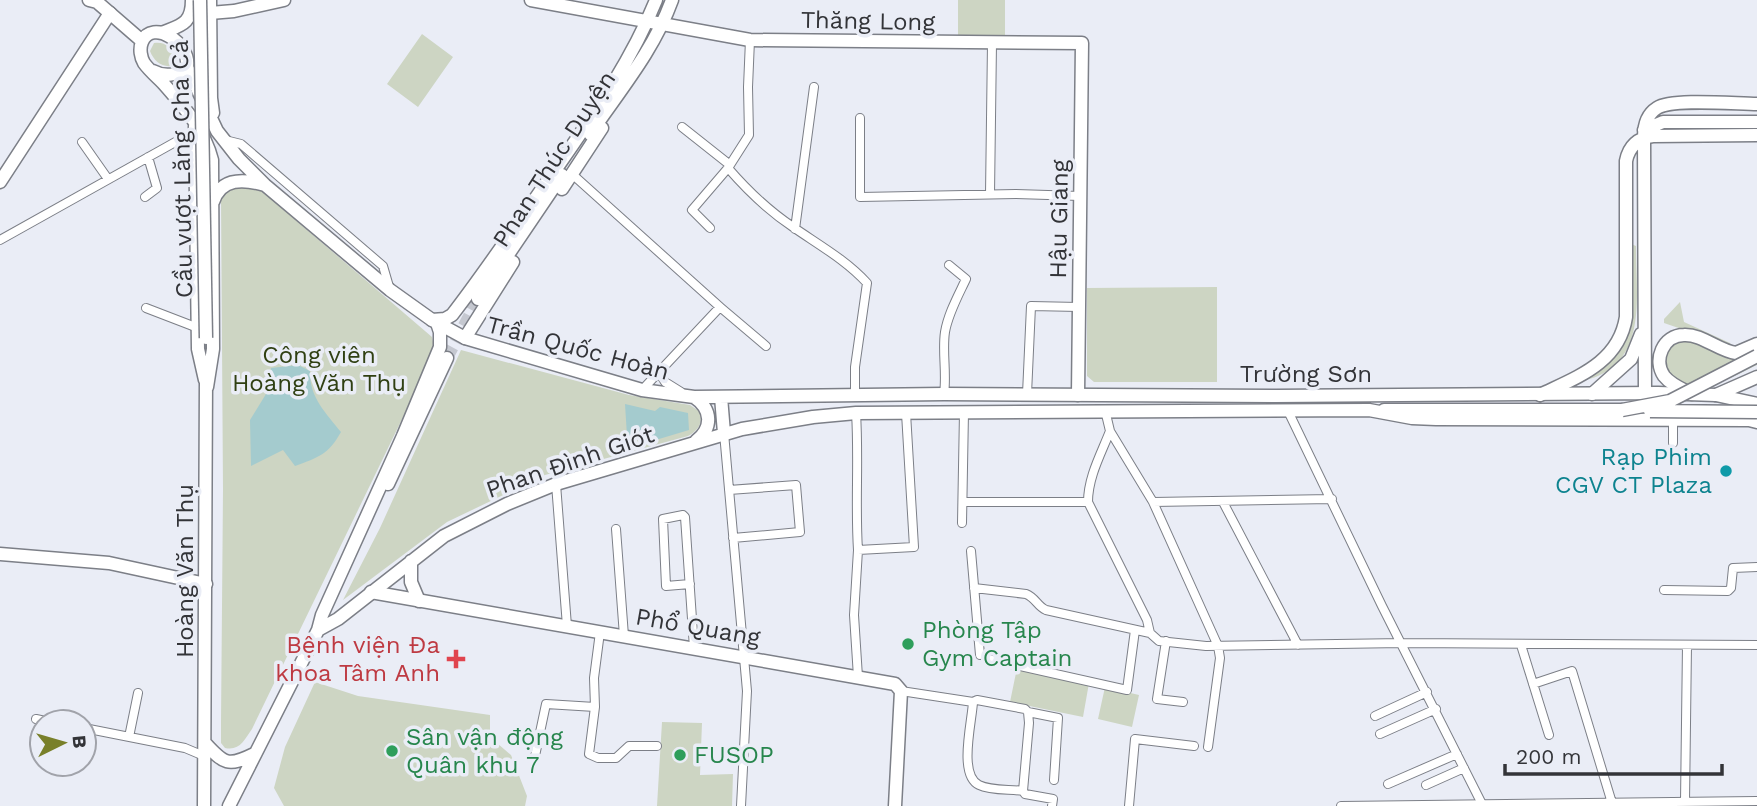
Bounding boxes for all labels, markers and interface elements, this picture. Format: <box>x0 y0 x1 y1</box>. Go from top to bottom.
street label: Thăng Long <box>801 6 936 36</box>
street label: Cầu vượt Lăng Cha Cả <box>166 40 198 298</box>
street label: Phan Thúc Duyện <box>487 66 621 252</box>
street label: Hậu Giang <box>1044 159 1074 279</box>
street label: Trần Quốc Hoàn <box>484 310 672 386</box>
park label: Công viên Hoàng Văn Thụ <box>232 341 406 397</box>
street label: Trường Sơn <box>1240 360 1372 388</box>
street label: Phan Đình Giót <box>482 420 658 504</box>
place label: Rạp Phim CGV CT Plaza <box>1555 443 1712 499</box>
marker: Rạp Phim CGV CT Plaza <box>1718 463 1734 479</box>
street label: Hoàng Văn Thụ <box>171 484 199 658</box>
street label: Phổ Quang <box>633 602 763 652</box>
place label: Phòng Tập Gym Captain <box>922 616 1072 672</box>
place label: Bệnh viện Đa khoa Tâm Anh <box>275 631 440 687</box>
marker: Phòng Tập Gym Captain <box>900 636 916 652</box>
marker: Bệnh viện Đa khoa Tâm Anh <box>446 649 466 669</box>
north arrow <box>28 708 98 778</box>
place label: Sân vận động Quân khu 7 <box>406 723 563 779</box>
scale bar <box>1505 732 1722 776</box>
text: B <box>67 734 91 749</box>
place label: FUSOP <box>694 741 774 769</box>
marker: Sân vận động Quân khu 7 <box>384 743 400 759</box>
text: 200 m <box>1516 744 1582 769</box>
marker: FUSOP <box>672 747 688 763</box>

